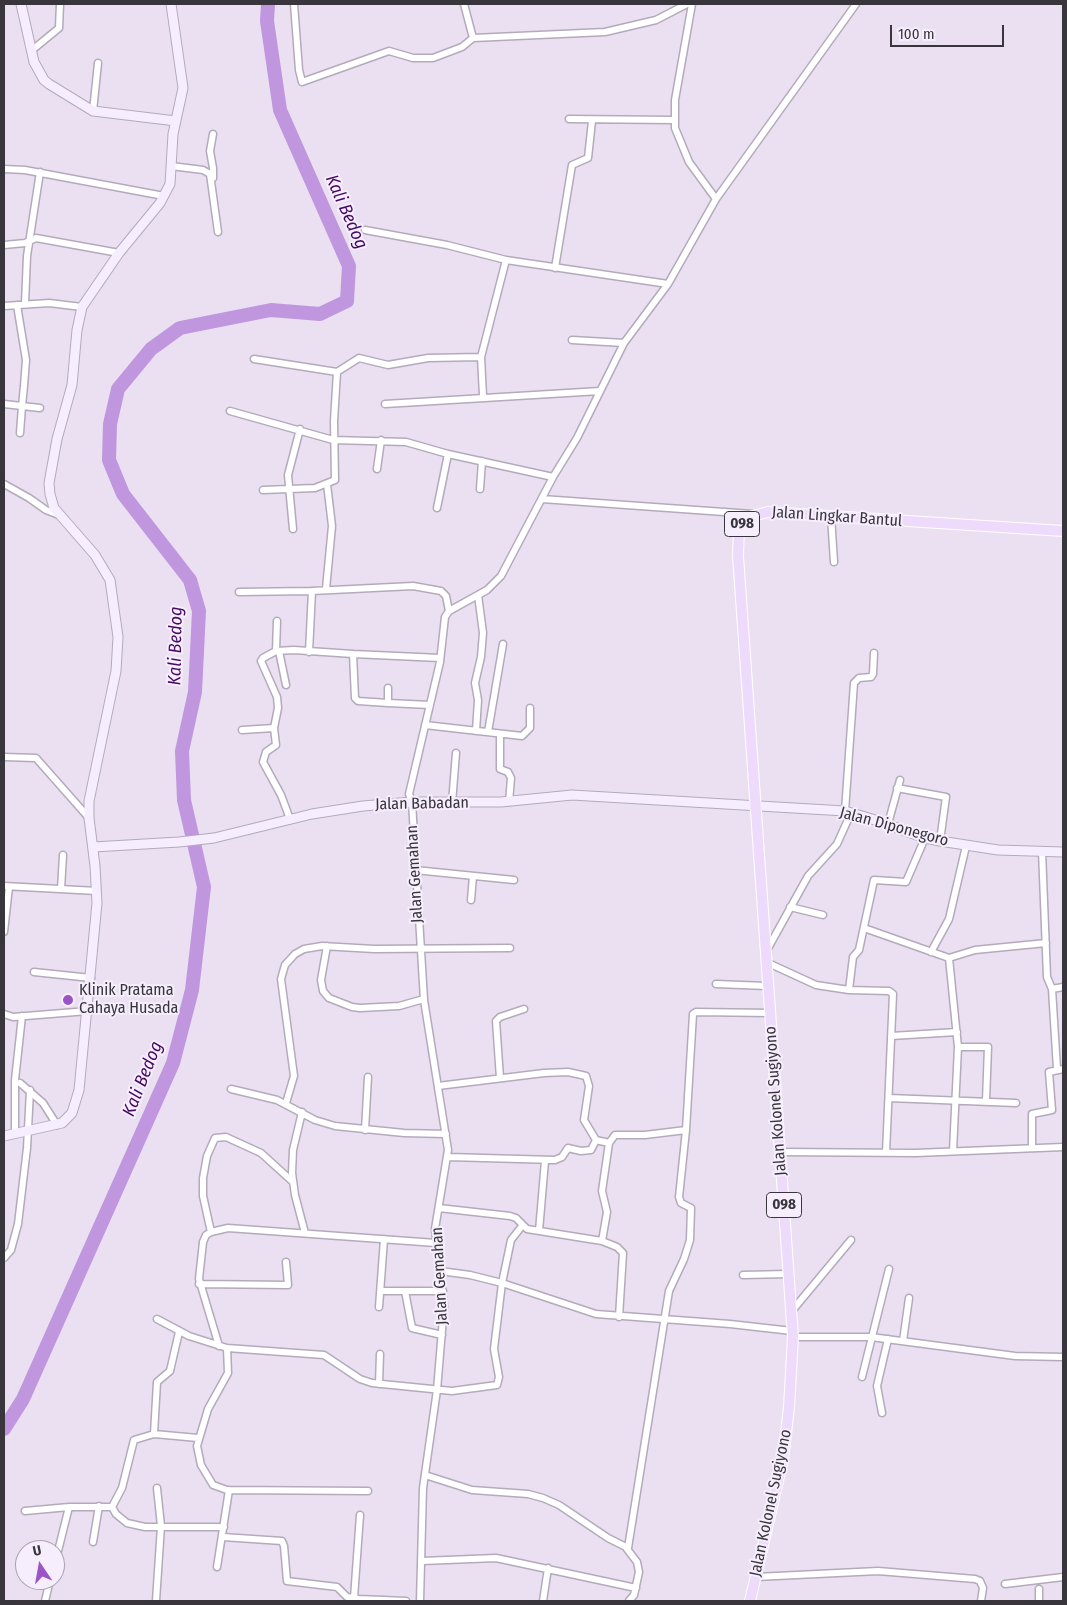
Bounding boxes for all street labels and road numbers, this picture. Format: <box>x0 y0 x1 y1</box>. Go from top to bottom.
street label: Jalan Lingkar Bantul <box>771 503 903 531</box>
road number: 098 <box>724 512 760 536</box>
street label: Jalan Babadan <box>375 794 469 814</box>
street label: Jalan Diponegoro <box>837 803 951 851</box>
street label: Jalan Gemahan <box>403 824 427 924</box>
street label: Jalan Kolonel Sugiyono <box>761 1026 791 1176</box>
road number: 098 <box>766 1192 802 1218</box>
street label: Jalan Gemahan <box>428 1226 452 1326</box>
street label: Jalan Kolonel Sugiyono <box>746 1428 796 1578</box>

